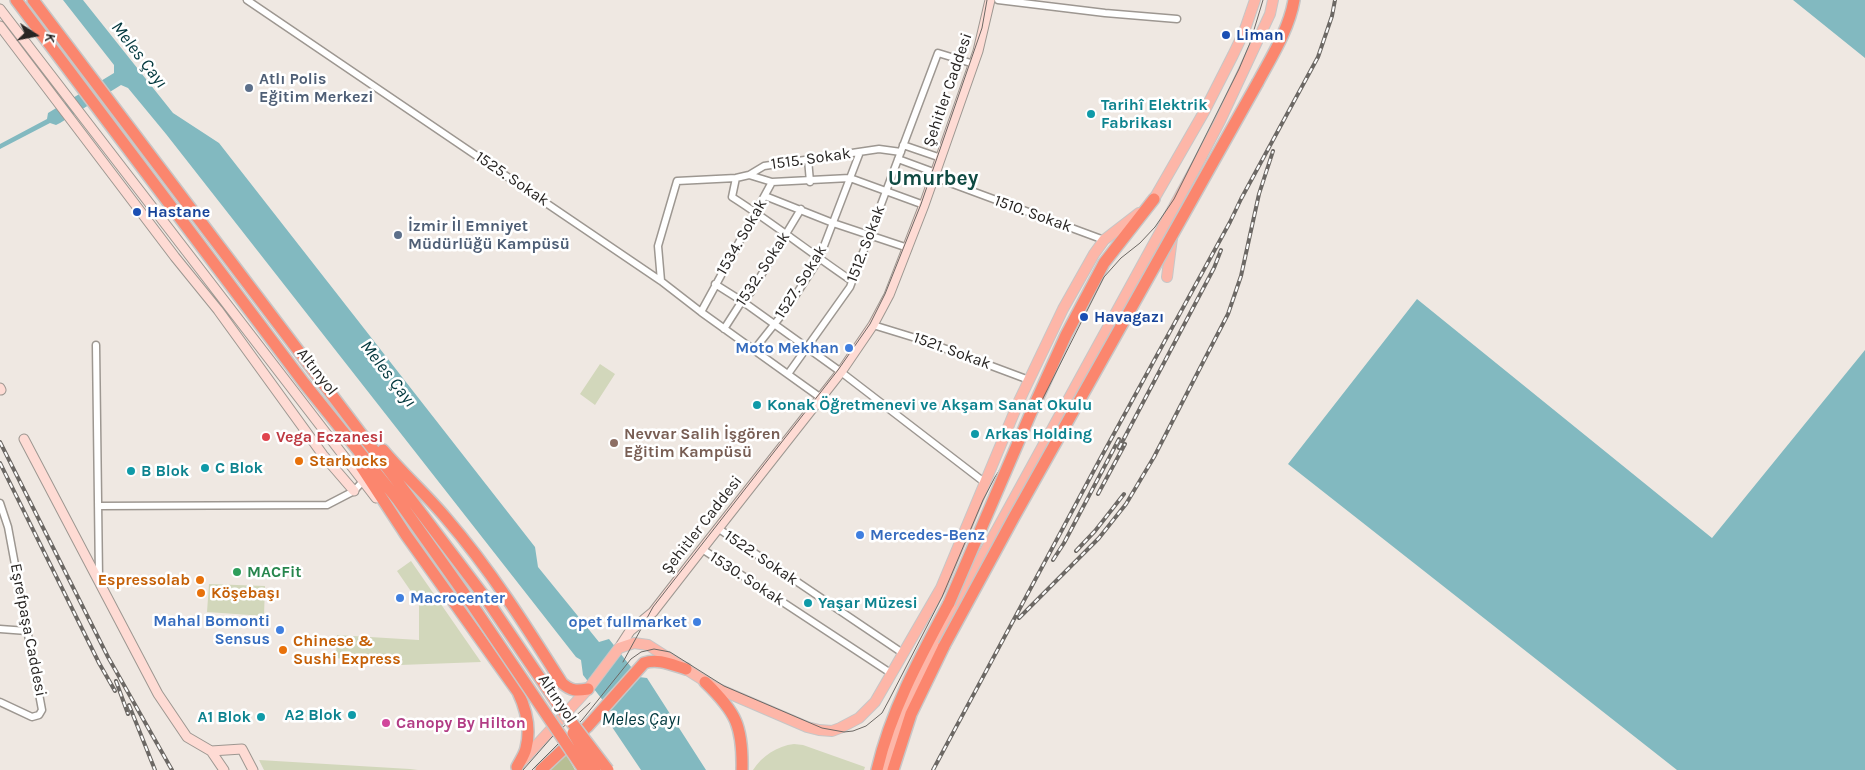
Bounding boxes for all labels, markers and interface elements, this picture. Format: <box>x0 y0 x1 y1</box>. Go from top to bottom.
north arrow <box>10 10 60 60</box>
water label: Meles Çayı <box>106 17 172 93</box>
place label: Liman <box>1236 25 1284 45</box>
marker: Liman <box>1220 29 1232 41</box>
street label: Şehitler Caddesi <box>919 30 977 150</box>
text: K <box>41 32 59 44</box>
place label: Atlı Polis Eğitim Merkezi <box>259 69 374 107</box>
marker: Atlı Polis Eğitim Merkezi <box>243 82 255 94</box>
place label: Tarihî Elektrik Fabrikası <box>1101 95 1208 133</box>
marker: Tarihî Elektrik Fabrikası <box>1085 108 1097 120</box>
street label: 1515. Sokak <box>770 144 852 174</box>
street label: 1525. Sokak <box>472 147 552 211</box>
district label: Umurbey <box>888 166 978 192</box>
street label: 1510. Sokak <box>992 191 1074 237</box>
street label: 1534. Sokak <box>713 196 771 278</box>
place label: Hastane <box>147 202 210 222</box>
street label: 1512. Sokak <box>843 203 889 285</box>
marker: Hastane <box>131 206 143 218</box>
place label: İzmir İl Emniyet Müdürlüğü Kampüsü <box>408 216 570 254</box>
street label: 1532. Sokak <box>732 228 794 310</box>
marker: İzmir İl Emniyet Müdürlüğü Kampüsü <box>392 229 404 241</box>
street label: 1527. Sokak <box>771 242 831 322</box>
place label: Havagazı <box>1094 307 1164 327</box>
marker: Havagazı <box>1078 311 1090 323</box>
street label: 1521. Sokak <box>911 328 993 374</box>
water label: Meles Çayı <box>355 336 421 412</box>
place label: Moto Mekhan <box>735 338 839 358</box>
marker: Moto Mekhan <box>843 342 855 354</box>
street label: Altınyol <box>293 345 341 399</box>
place label: Konak Öğretmenevi ve Akşam Sanat Okulu <box>767 395 1092 415</box>
marker: Konak Öğretmenevi ve Akşam Sanat Okulu <box>751 399 763 411</box>
place label: Nevvar Salih İşgören Eğitim Kampüsü <box>624 424 780 462</box>
place label: Arkas Holding <box>985 424 1092 444</box>
place label: Vega Eczanesi <box>276 427 383 447</box>
marker: Arkas Holding <box>969 428 981 440</box>
marker: Vega Eczanesi <box>260 431 272 443</box>
marker: Nevvar Salih İşgören Eğitim Kampüsü <box>608 437 620 449</box>
place label: Starbucks <box>309 451 387 471</box>
marker: Starbucks <box>293 455 305 467</box>
place label: C Blok <box>215 458 263 478</box>
place label: B Blok <box>141 461 189 481</box>
marker: C Blok <box>199 462 211 474</box>
marker: B Blok <box>125 465 137 477</box>
street label: Şehitler Caddesi <box>658 472 746 578</box>
place label: Mercedes-Benz <box>870 525 985 545</box>
street label: 1522. Sokak <box>720 526 802 590</box>
marker: Mercedes-Benz <box>854 529 866 541</box>
street label: 1530. Sokak <box>706 548 788 610</box>
street label: Eşrefpaşa Caddesi <box>6 562 50 698</box>
place label: MACFit <box>247 562 301 582</box>
marker: MACFit <box>231 566 243 578</box>
place label: Espressolab <box>98 570 190 590</box>
marker: Espressolab <box>194 574 206 586</box>
place label: Köşebaşı <box>211 583 280 603</box>
marker: Köşebaşı <box>195 587 207 599</box>
place label: Macrocenter <box>410 588 505 608</box>
marker: Macrocenter <box>394 592 406 604</box>
place label: Yaşar Müzesi <box>818 593 918 613</box>
marker: Yaşar Müzesi <box>802 597 814 609</box>
place label: Mahal Bomonti Sensus <box>153 611 270 649</box>
place label: opet fullmarket <box>569 612 687 632</box>
marker: opet fullmarket <box>691 616 703 628</box>
marker: Mahal Bomonti Sensus <box>274 624 286 636</box>
place label: Chinese & Sushi Express <box>293 631 401 669</box>
marker: Chinese & Sushi Express <box>277 644 289 656</box>
street label: Altınyol <box>534 671 580 727</box>
place label: A2 Blok <box>285 705 342 725</box>
place label: A1 Blok <box>197 707 251 727</box>
marker: A2 Blok <box>346 709 358 721</box>
water label: Meles Çayı <box>601 709 681 731</box>
marker: A1 Blok <box>255 711 267 723</box>
place label: Canopy By Hilton <box>396 713 526 733</box>
marker: Canopy By Hilton <box>380 717 392 729</box>

